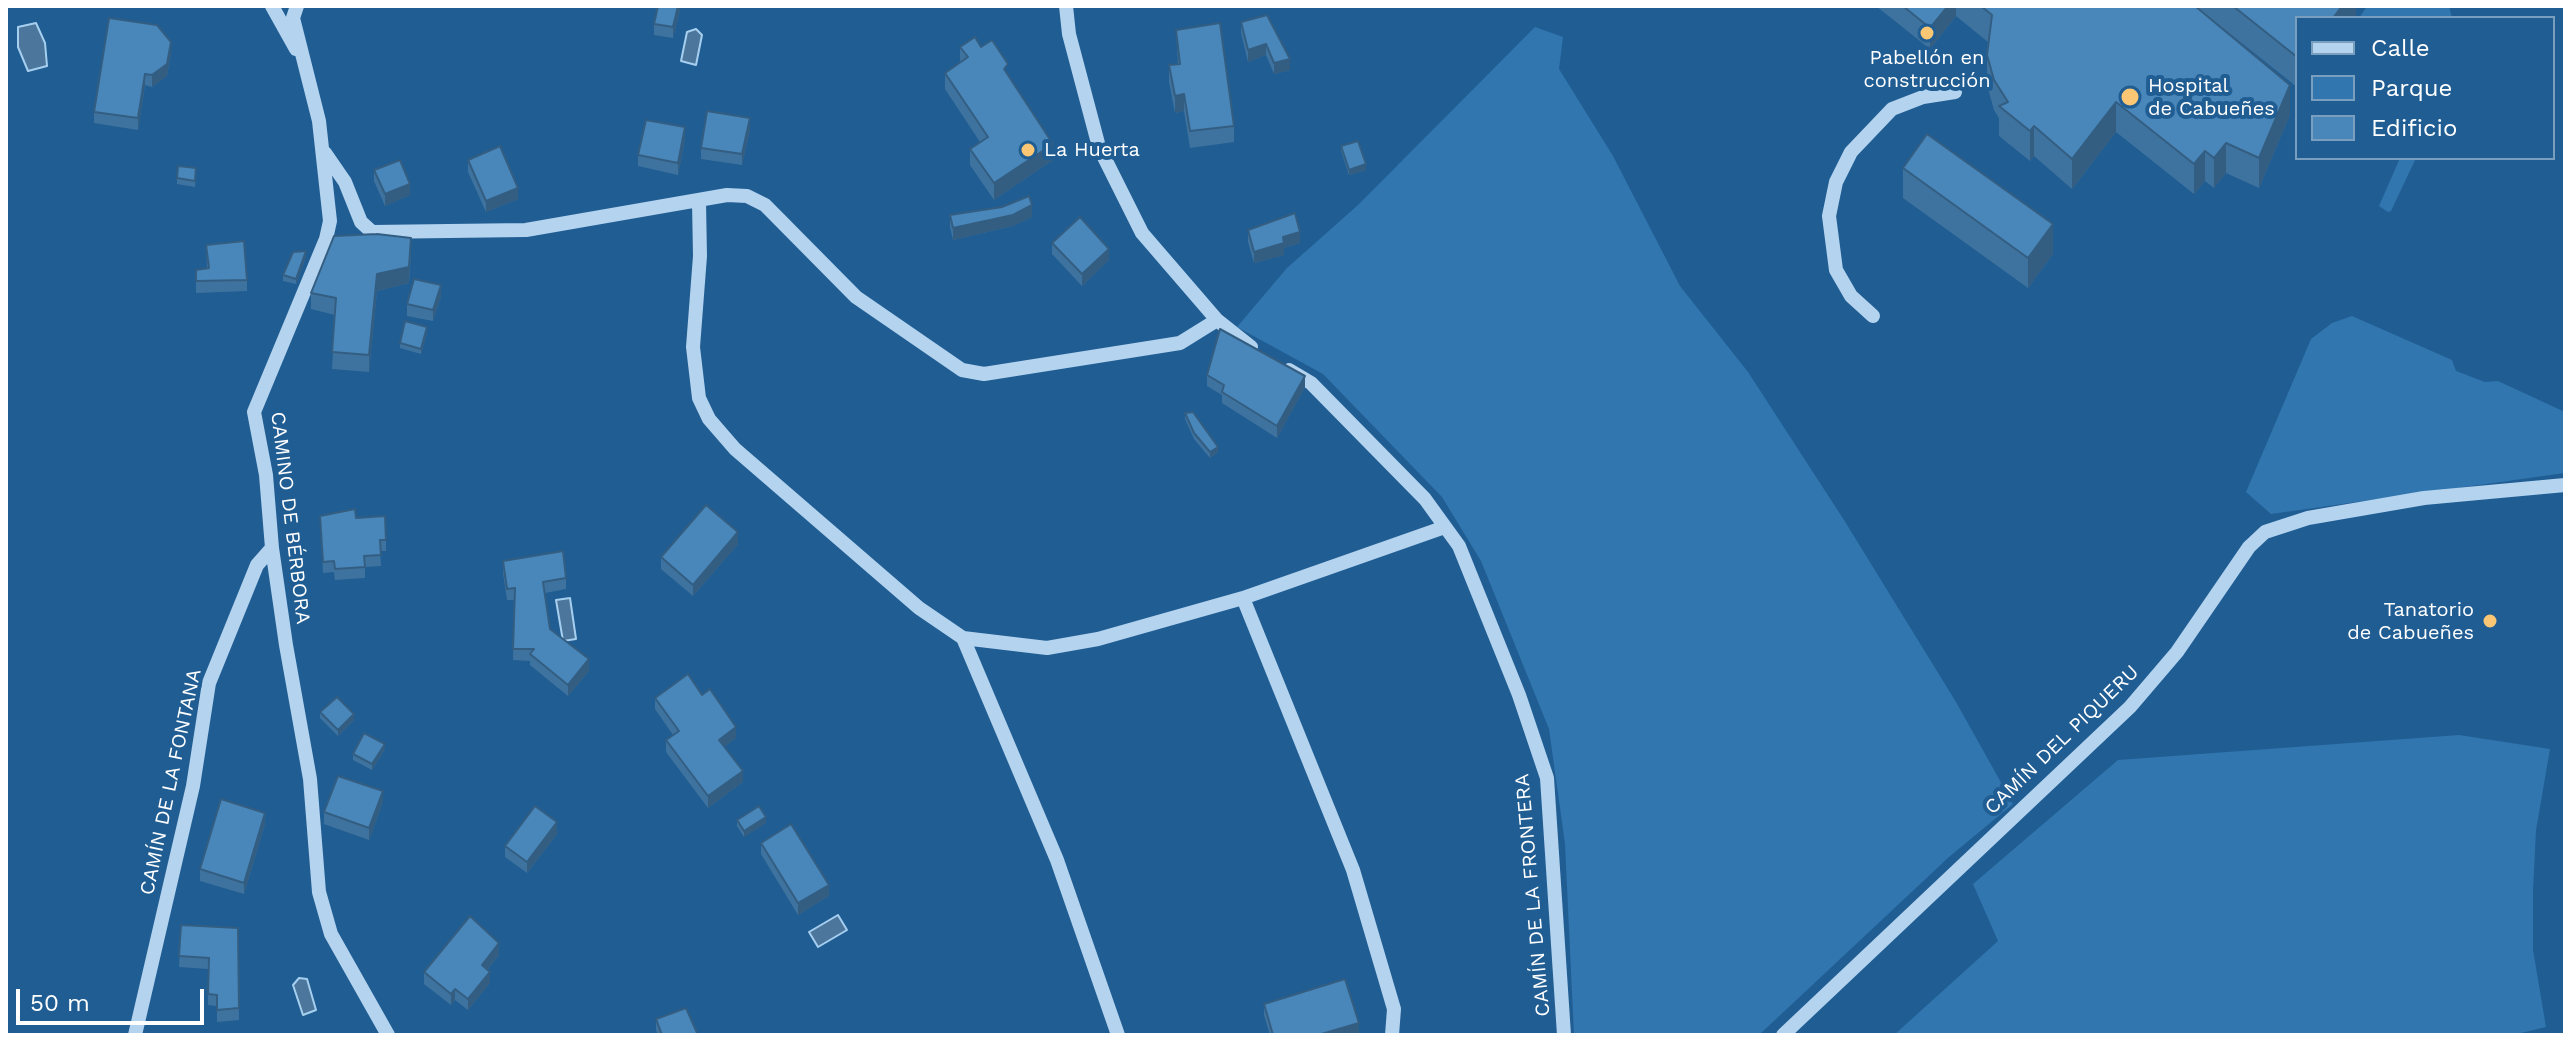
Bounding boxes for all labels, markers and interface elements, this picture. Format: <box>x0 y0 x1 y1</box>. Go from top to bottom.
legend <box>2295 16 2555 160</box>
marker: Pabellón en construcción <box>1918 24 1936 42</box>
text: Calle <box>2371 34 2430 62</box>
place label: Pabellón en construcción <box>1863 46 1991 93</box>
place label: Hospital de Cabueñes <box>2148 74 2275 121</box>
text: Parque <box>2371 74 2452 102</box>
marker: Hospital de Cabueñes <box>2119 86 2141 108</box>
text: Edificio <box>2371 114 2457 142</box>
place label: La Huerta <box>1044 138 1140 162</box>
marker: La Huerta <box>1019 141 1037 159</box>
street label: CAMINO DE BÉRBORA <box>265 410 315 626</box>
place label: Tanatorio de Cabueñes <box>2347 598 2474 645</box>
marker: Tanatorio de Cabueñes <box>2481 612 2499 630</box>
street label: CAMÍN DEL PIQUERU <box>1980 660 2144 820</box>
street label: CAMÍN DE LA FONTANA <box>135 667 207 897</box>
street label: CAMÍN DE LA FRONTERA <box>1510 773 1556 1017</box>
scale bar <box>20 973 208 1023</box>
text: 50 m <box>30 989 90 1017</box>

